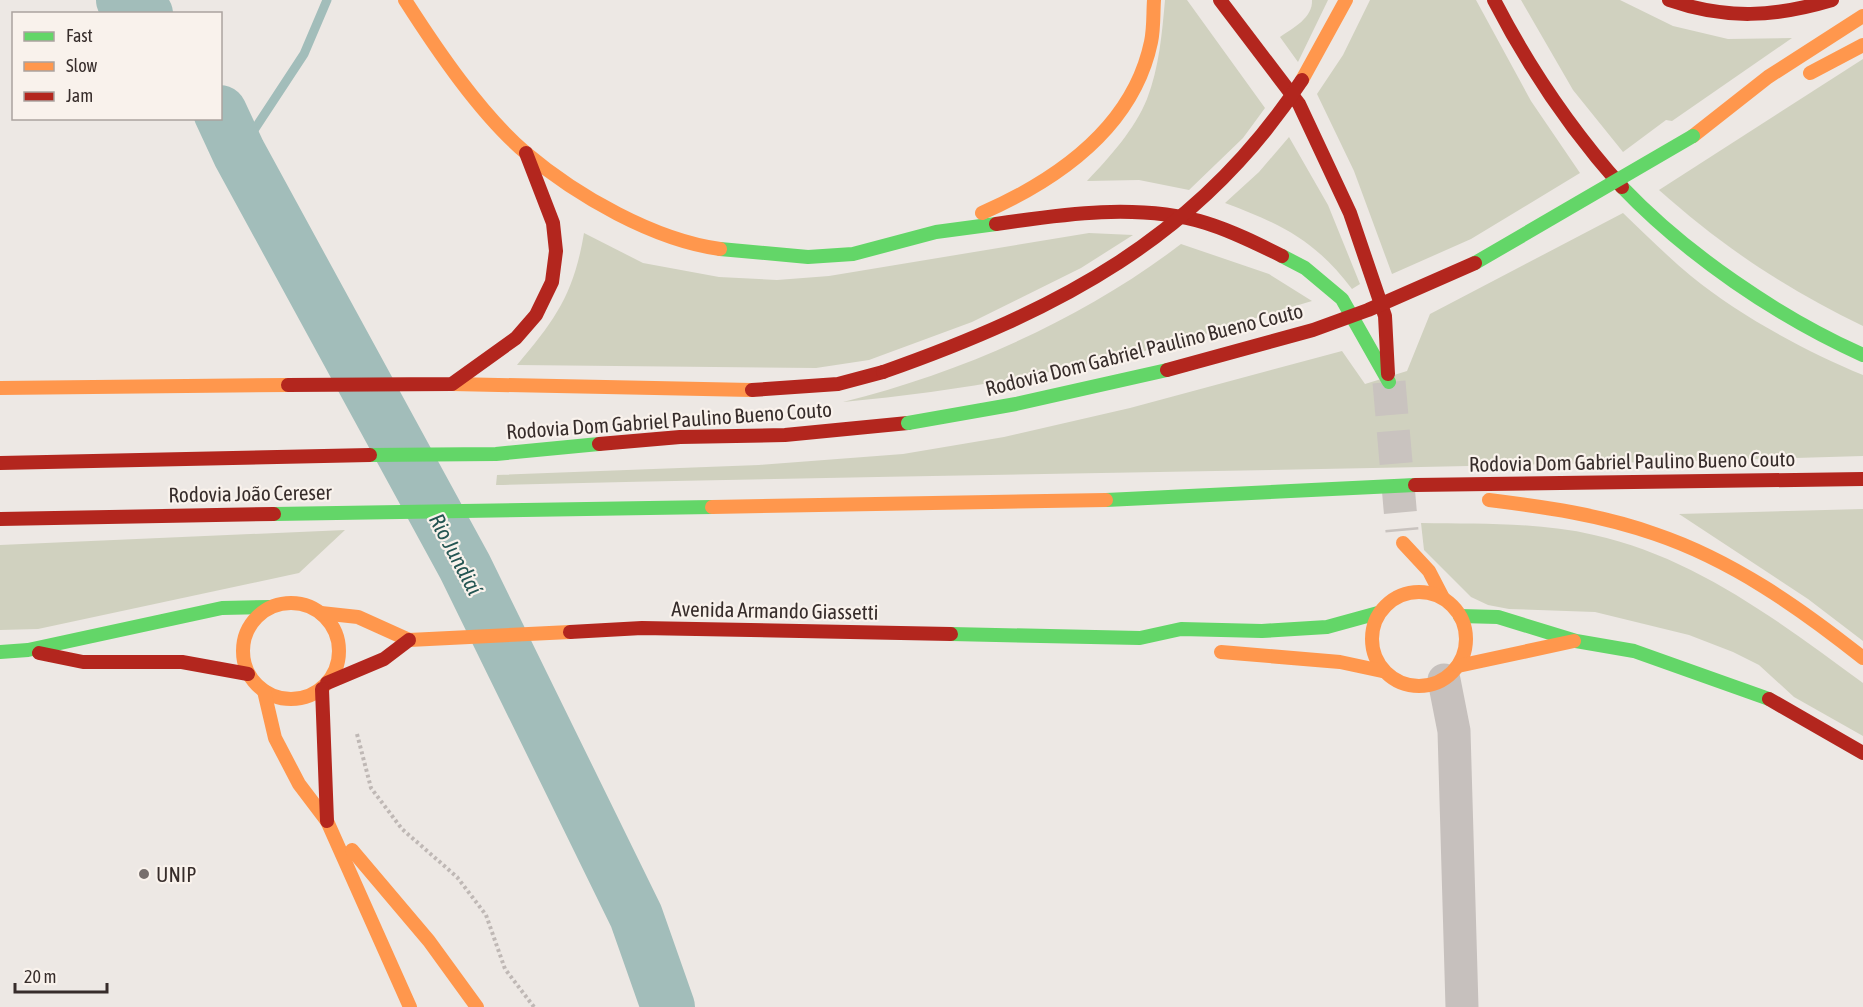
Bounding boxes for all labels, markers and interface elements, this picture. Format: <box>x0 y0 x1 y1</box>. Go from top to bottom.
legend <box>12 12 222 120</box>
text: Fast <box>66 25 93 46</box>
text: Slow <box>66 55 97 76</box>
text: Jam <box>66 85 93 106</box>
street label: Rodovia Dom Gabriel Paulino Bueno Couto <box>983 298 1305 400</box>
street label: Rodovia Dom Gabriel Paulino Bueno Couto <box>505 397 833 443</box>
street label: Rodovia Dom Gabriel Paulino Bueno Couto <box>1469 446 1795 476</box>
street label: Rodovia João Cereser <box>168 480 333 506</box>
water label: Rio Jundiaí <box>424 509 489 600</box>
street label: Avenida Armando Giassetti <box>671 596 879 624</box>
place label: UNIP <box>156 862 196 886</box>
marker: UNIP <box>137 867 151 881</box>
scale bar <box>15 956 106 994</box>
text: 20 m <box>24 966 56 987</box>

